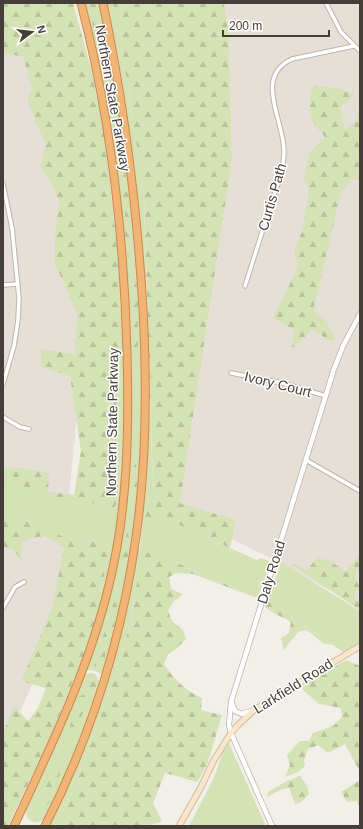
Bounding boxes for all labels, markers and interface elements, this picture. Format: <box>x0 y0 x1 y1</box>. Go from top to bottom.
north arrow <box>12 12 52 52</box>
scale bar <box>223 12 329 38</box>
text: 200 m <box>229 19 262 33</box>
street label: Northern State Parkway <box>92 23 134 173</box>
text: N <box>35 24 48 35</box>
street label: Curtis Path <box>255 162 289 232</box>
street label: Northern State Parkway <box>103 348 121 496</box>
street label: Ivory Court <box>243 368 313 400</box>
street label: Daly Road <box>254 538 288 606</box>
street label: Larkfield Road <box>250 655 336 717</box>

